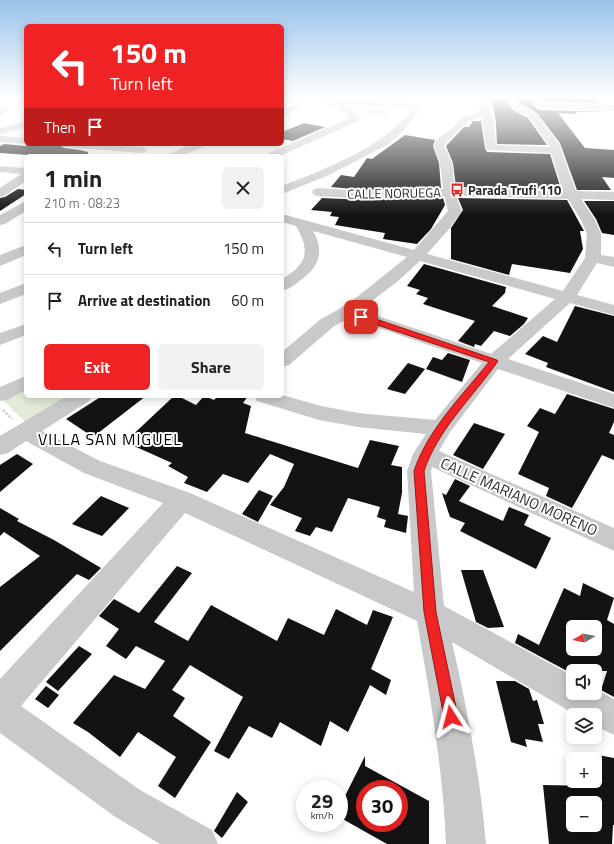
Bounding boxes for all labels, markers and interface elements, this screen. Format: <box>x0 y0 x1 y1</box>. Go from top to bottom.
text: 150 m <box>110 31 187 74</box>
icon: left <box>44 40 96 92</box>
text: Turn left <box>110 70 173 97</box>
text: Then <box>44 116 76 139</box>
icon: arrive <box>84 116 106 138</box>
text: 1 min <box>44 160 102 196</box>
button: close <box>222 167 264 209</box>
place label: Parada Trufi 110 <box>468 180 561 200</box>
street label: CALLE NORUEGA <box>347 182 441 204</box>
bus stop icon: Parada Trufi 110 <box>449 182 465 198</box>
text: 210 m · 08:23 <box>44 193 120 213</box>
text: Turn left <box>78 237 133 260</box>
text: 150 m <box>223 237 264 260</box>
icon: left <box>44 238 66 260</box>
text: Arrive at destination <box>78 289 211 312</box>
text: 60 m <box>231 289 264 312</box>
icon: arrive <box>44 290 66 312</box>
pin <box>344 300 378 334</box>
icon: arrive <box>350 306 372 328</box>
button: Exit <box>44 344 150 390</box>
button: Share <box>158 344 264 390</box>
district label: VILLA SAN MIGUEL <box>38 427 182 451</box>
street label: CALLE MARIANO MORENO <box>437 451 602 542</box>
north arrow <box>566 620 602 656</box>
map controls <box>566 620 602 832</box>
button: sound <box>566 664 602 700</box>
position arrow <box>430 696 472 738</box>
button: layers <box>566 708 602 744</box>
button: + <box>566 752 602 788</box>
speed limit sign: 30 <box>356 780 408 832</box>
text: 29 <box>311 785 333 816</box>
button: − <box>566 796 602 832</box>
text: km/h <box>311 808 333 823</box>

